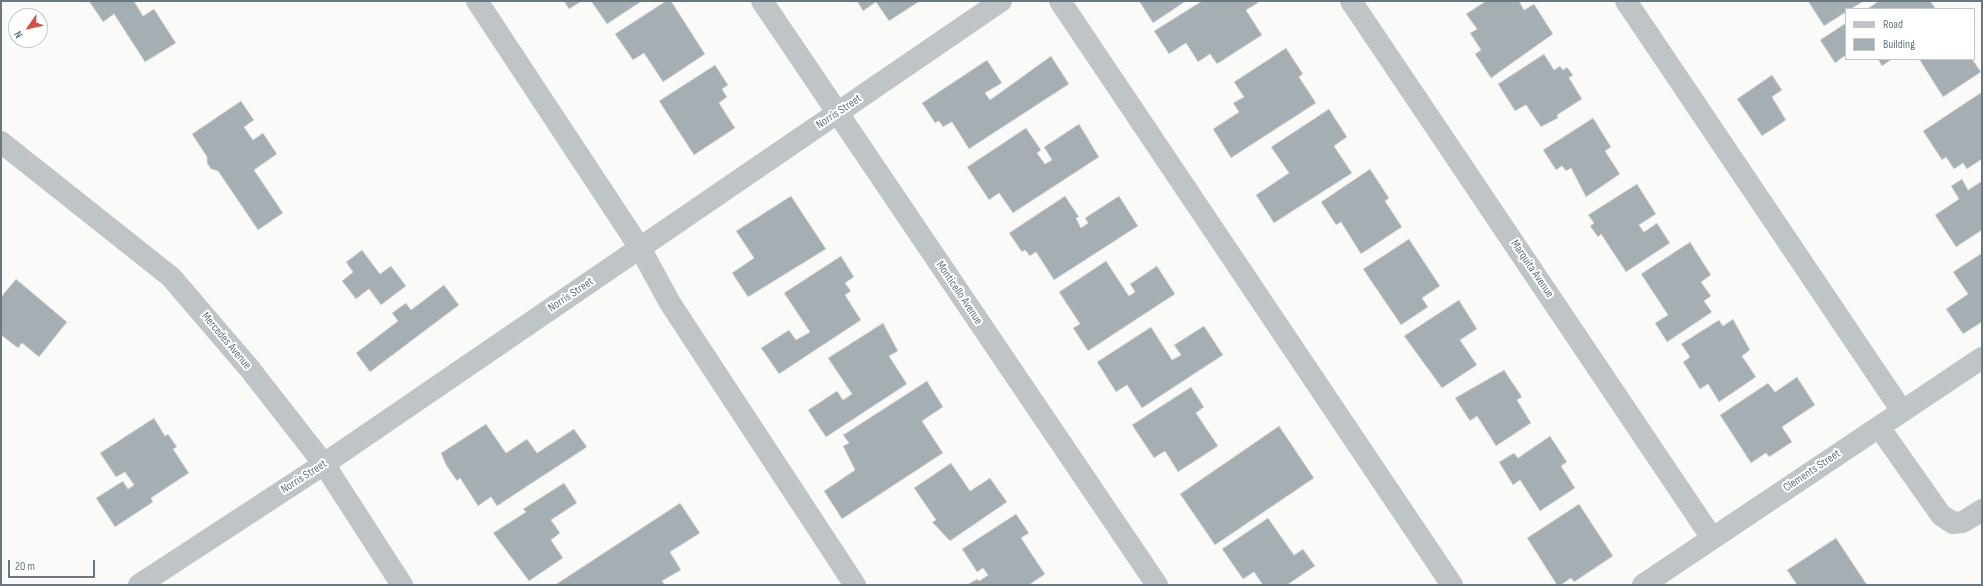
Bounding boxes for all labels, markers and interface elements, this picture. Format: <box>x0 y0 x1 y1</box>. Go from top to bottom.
north arrow <box>8 8 48 48</box>
legend <box>1845 8 1975 60</box>
text: Road <box>1883 17 1903 32</box>
text: N <box>11 28 25 41</box>
text: Building <box>1883 37 1915 52</box>
street label: Norris Street <box>814 92 864 132</box>
street label: Marquita Avenue <box>1507 237 1557 301</box>
street label: Monticello Avenue <box>932 259 986 327</box>
street label: Norris Street <box>546 275 596 315</box>
street label: Mercedes Avenue <box>198 309 254 373</box>
street label: Clements Street <box>1781 447 1843 495</box>
street label: Norris Street <box>278 457 330 497</box>
scale bar <box>10 552 97 578</box>
text: 20 m <box>15 559 35 574</box>

